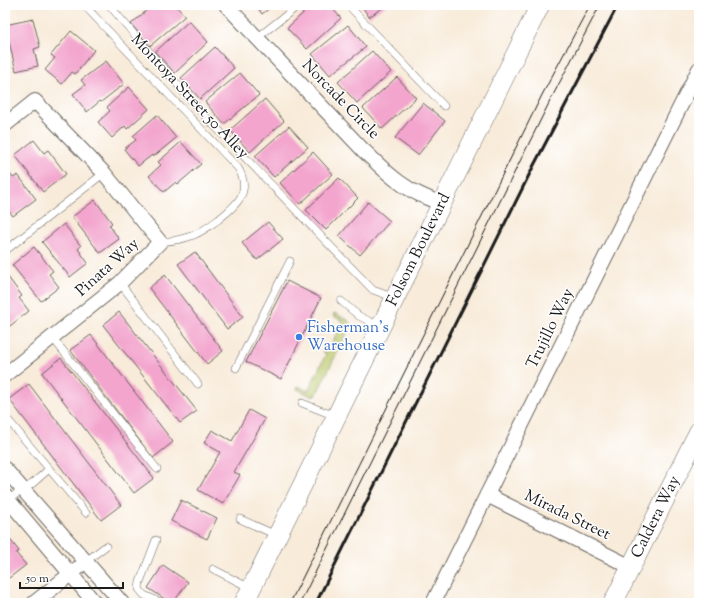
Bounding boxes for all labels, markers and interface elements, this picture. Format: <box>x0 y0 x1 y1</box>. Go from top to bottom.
street label: Montoya Street 50 Alley <box>125 29 253 165</box>
street label: Norcade Circle <box>296 55 384 145</box>
street label: Folsom Boulevard <box>381 189 457 310</box>
street label: Pinata Way <box>71 233 145 303</box>
street label: Trujillo Way <box>522 285 580 373</box>
place label: Fisherman's Warehouse <box>307 317 389 358</box>
marker: Fisherman's Warehouse <box>294 332 304 342</box>
street label: Caldera Way <box>626 472 686 562</box>
street label: Mirada Street <box>520 485 615 547</box>
scale bar <box>20 564 123 590</box>
text: 50 m <box>25 570 49 588</box>

